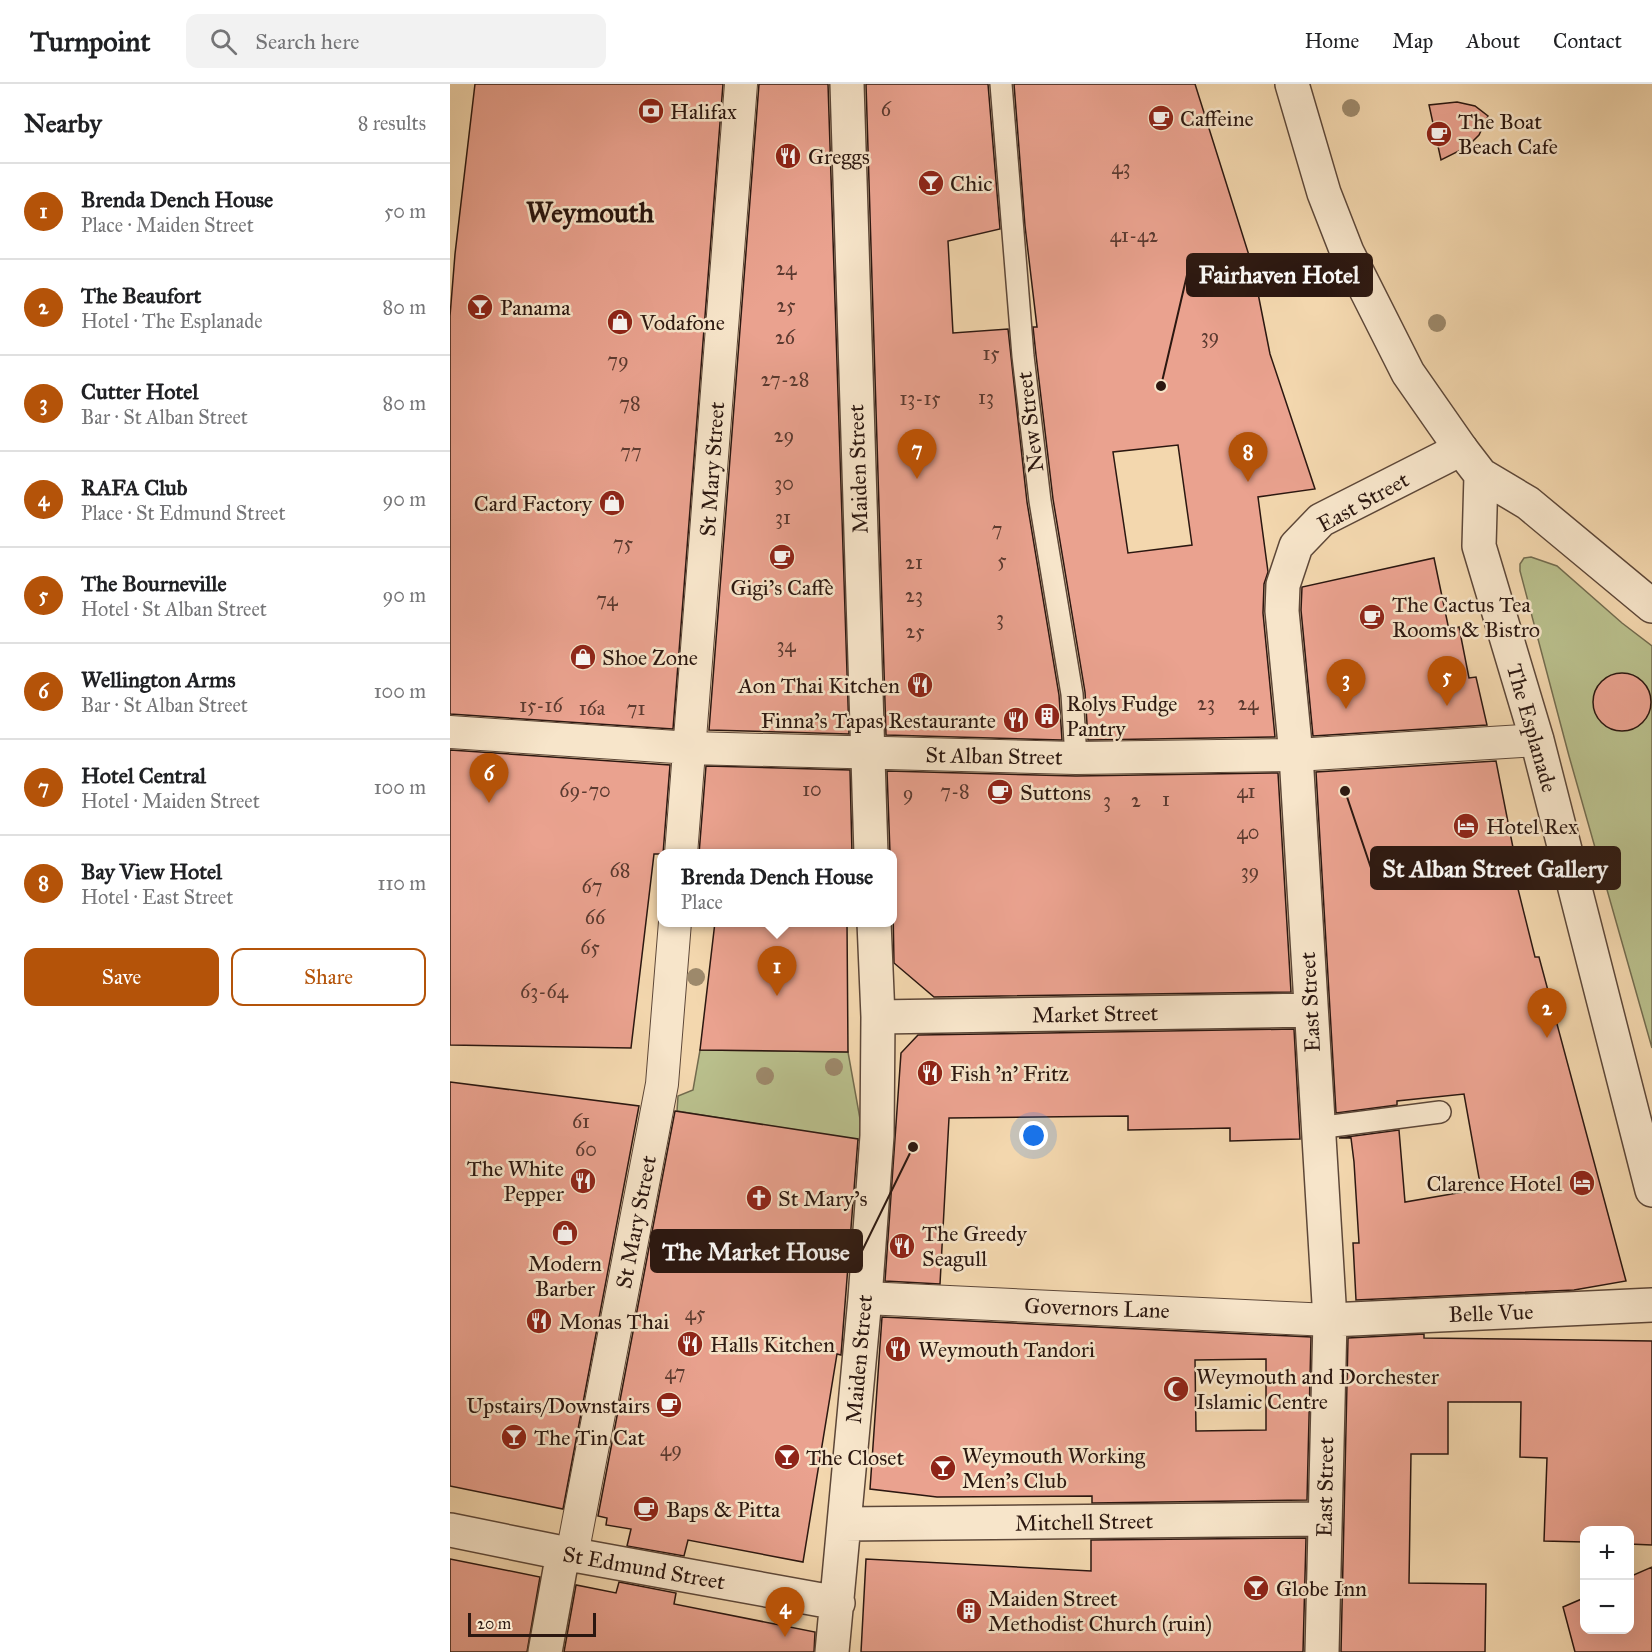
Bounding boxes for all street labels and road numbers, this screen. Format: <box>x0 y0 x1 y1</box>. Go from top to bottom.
street label: New Street <box>1010 370 1050 474</box>
street label: St Mary Street <box>694 400 730 537</box>
street label: Maiden Street <box>842 404 874 534</box>
street label: East Street <box>1313 466 1414 538</box>
street label: The Esplanade <box>1501 661 1563 795</box>
street label: St Alban Street <box>925 741 1063 771</box>
street label: East Street <box>1294 951 1326 1053</box>
street label: Market Street <box>1032 999 1159 1029</box>
street label: St Mary Street <box>610 1153 662 1291</box>
street label: Governors Lane <box>1024 1292 1170 1324</box>
street label: Maiden Street <box>840 1293 878 1425</box>
street label: Belle Vue <box>1448 1298 1534 1328</box>
street label: East Street <box>1311 1436 1339 1537</box>
street label: Mitchell Street <box>1015 1507 1154 1537</box>
street label: St Edmund Street <box>561 1540 727 1596</box>

